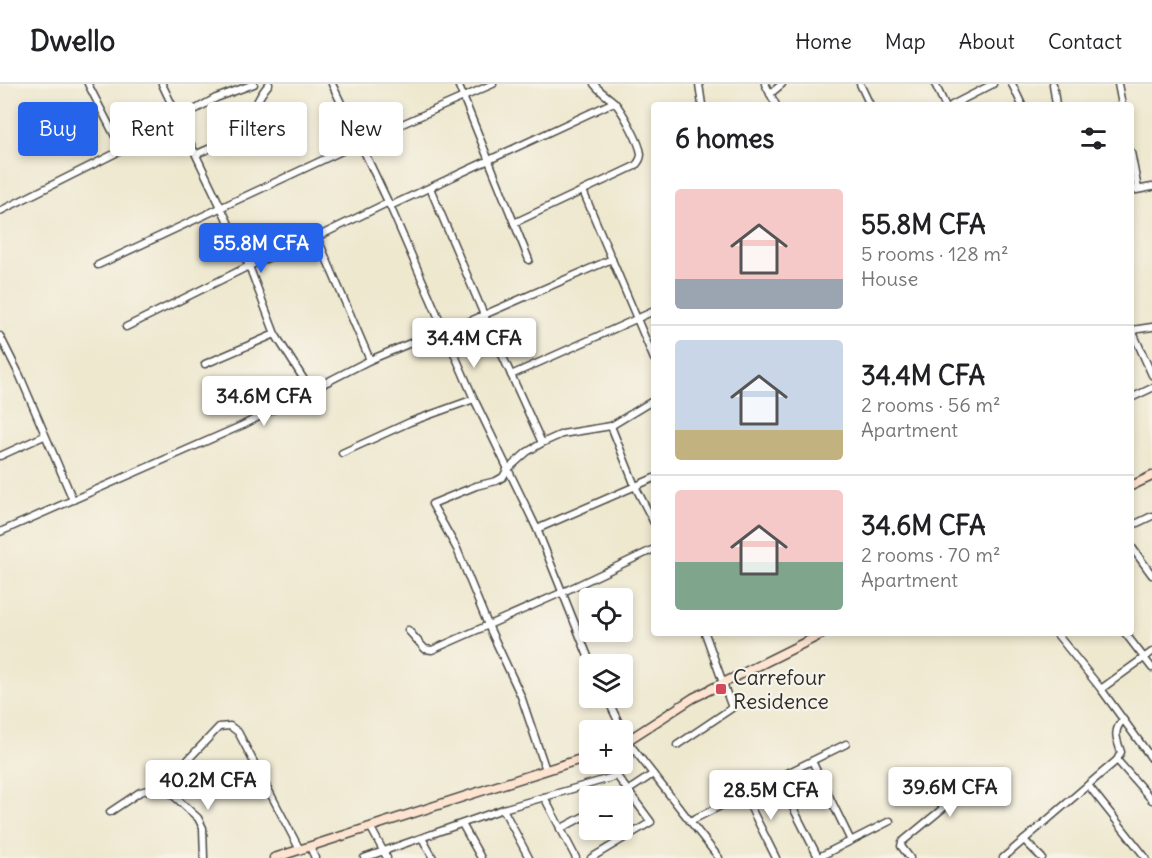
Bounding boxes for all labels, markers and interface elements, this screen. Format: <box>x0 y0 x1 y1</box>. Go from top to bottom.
text: Dwello <box>30 23 115 59</box>
text: Home <box>795 28 852 55</box>
text: Map <box>885 28 926 55</box>
text: About <box>959 28 1015 55</box>
text: Contact <box>1048 28 1122 55</box>
chip: Buy <box>18 102 98 156</box>
chip: Rent <box>110 102 195 156</box>
chip: Filters <box>207 102 307 156</box>
chip: New <box>319 102 403 156</box>
text: 6 homes <box>675 122 774 155</box>
icon: filters <box>1077 122 1110 155</box>
text: 55.8M CFA <box>861 208 986 241</box>
icon: home <box>723 213 795 285</box>
pin: 55.8M CFA <box>192 223 330 274</box>
text: 55.8M CFA <box>213 230 309 255</box>
text: 5 rooms · 128 m² <box>861 241 1009 266</box>
text: House <box>861 266 918 291</box>
pin: 34.4M CFA <box>405 318 543 369</box>
text: 34.4M CFA <box>426 325 522 350</box>
text: 34.4M CFA <box>861 359 985 392</box>
icon: home <box>723 364 795 436</box>
pin: 34.6M CFA <box>195 376 333 427</box>
text: 34.6M CFA <box>216 383 312 408</box>
text: 2 rooms · 56 m² <box>861 392 1001 417</box>
text: Apartment <box>861 417 958 442</box>
text: 34.6M CFA <box>861 509 986 542</box>
icon: home <box>723 514 795 586</box>
text: 2 rooms · 70 m² <box>861 542 1001 567</box>
text: Apartment <box>861 567 958 592</box>
map controls <box>579 588 633 840</box>
button: locate <box>579 588 633 642</box>
button: layers <box>579 654 633 708</box>
place label: Carrefour Residence <box>733 664 829 715</box>
marker: Carrefour Residence <box>714 682 728 696</box>
button: + <box>579 720 633 774</box>
pin: 40.2M CFA <box>139 760 277 811</box>
text: 40.2M CFA <box>159 767 257 792</box>
pin: 39.6M CFA <box>881 767 1019 818</box>
pin: 28.5M CFA <box>702 770 840 821</box>
text: 39.6M CFA <box>902 774 998 799</box>
text: 28.5M CFA <box>723 777 819 802</box>
button: − <box>579 786 633 840</box>

